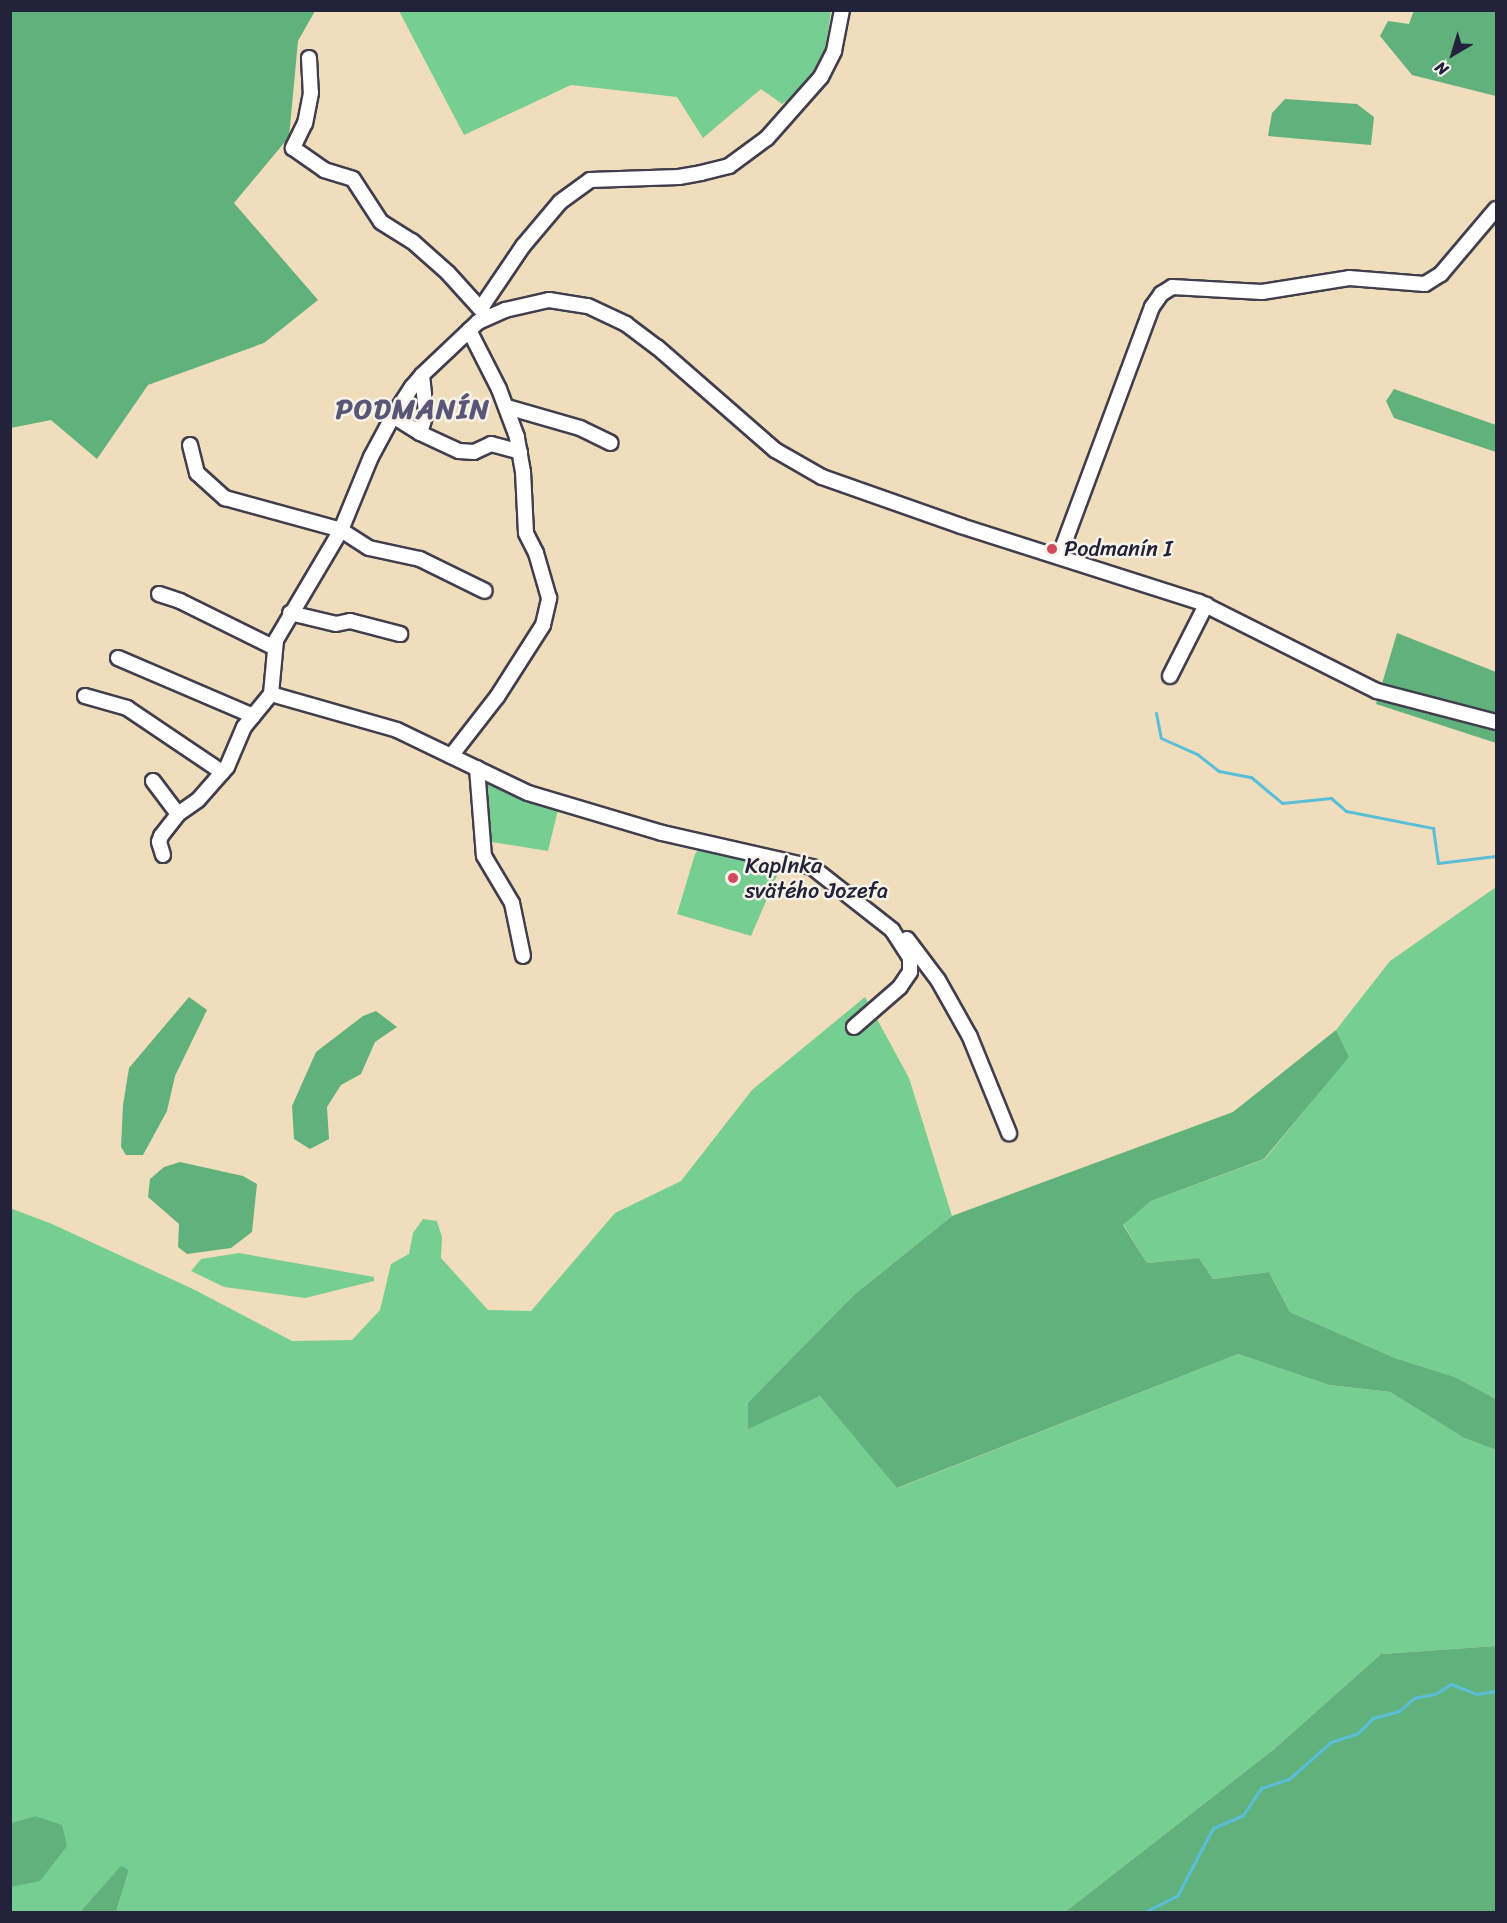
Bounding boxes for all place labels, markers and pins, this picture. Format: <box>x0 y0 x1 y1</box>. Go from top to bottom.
place label: Podmanín I <box>1064 536 1172 562</box>
marker: Podmanín I <box>1045 542 1059 556</box>
place label: Kaplnka svätého Jozefa <box>745 852 889 903</box>
marker: Kaplnka svätého Jozefa <box>726 871 740 885</box>

